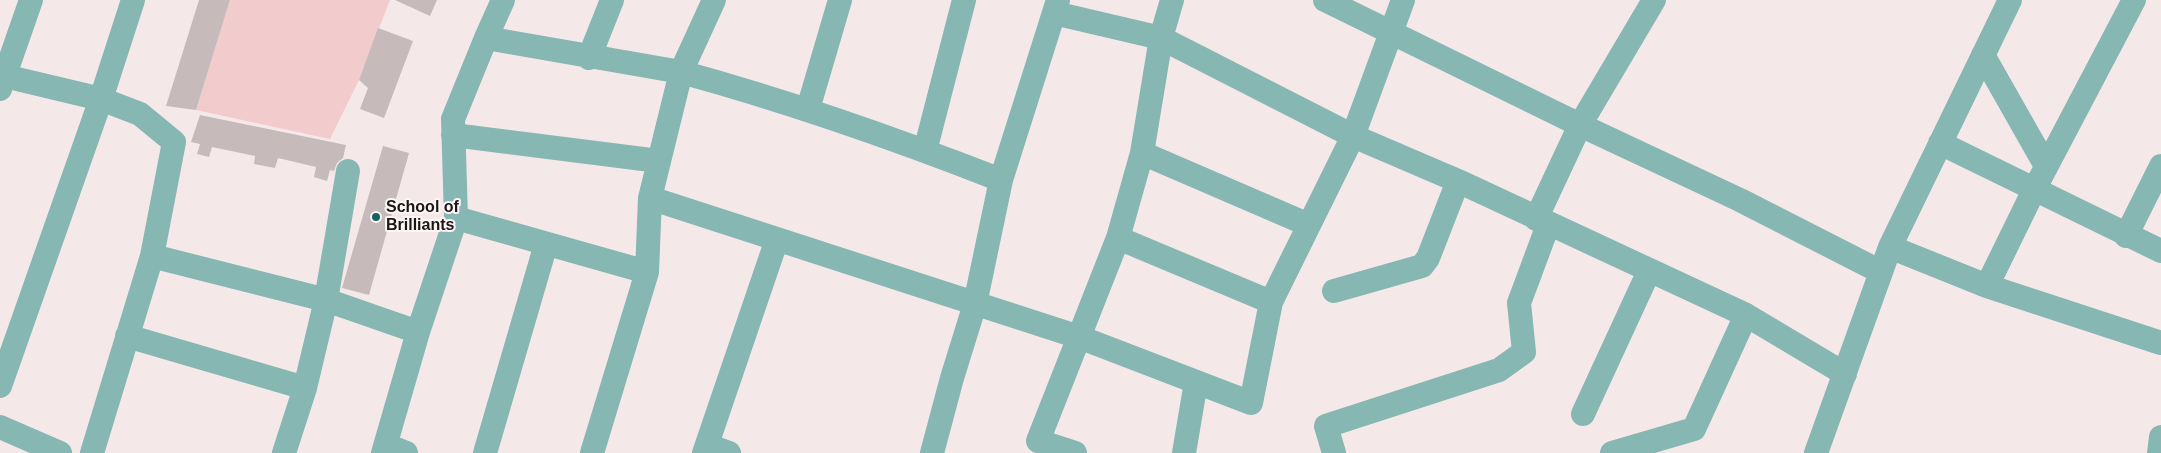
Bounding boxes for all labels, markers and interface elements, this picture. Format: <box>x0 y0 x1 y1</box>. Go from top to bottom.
place label: School of Brilliants <box>386 198 459 236</box>
marker: School of Brilliants <box>370 211 382 223</box>

